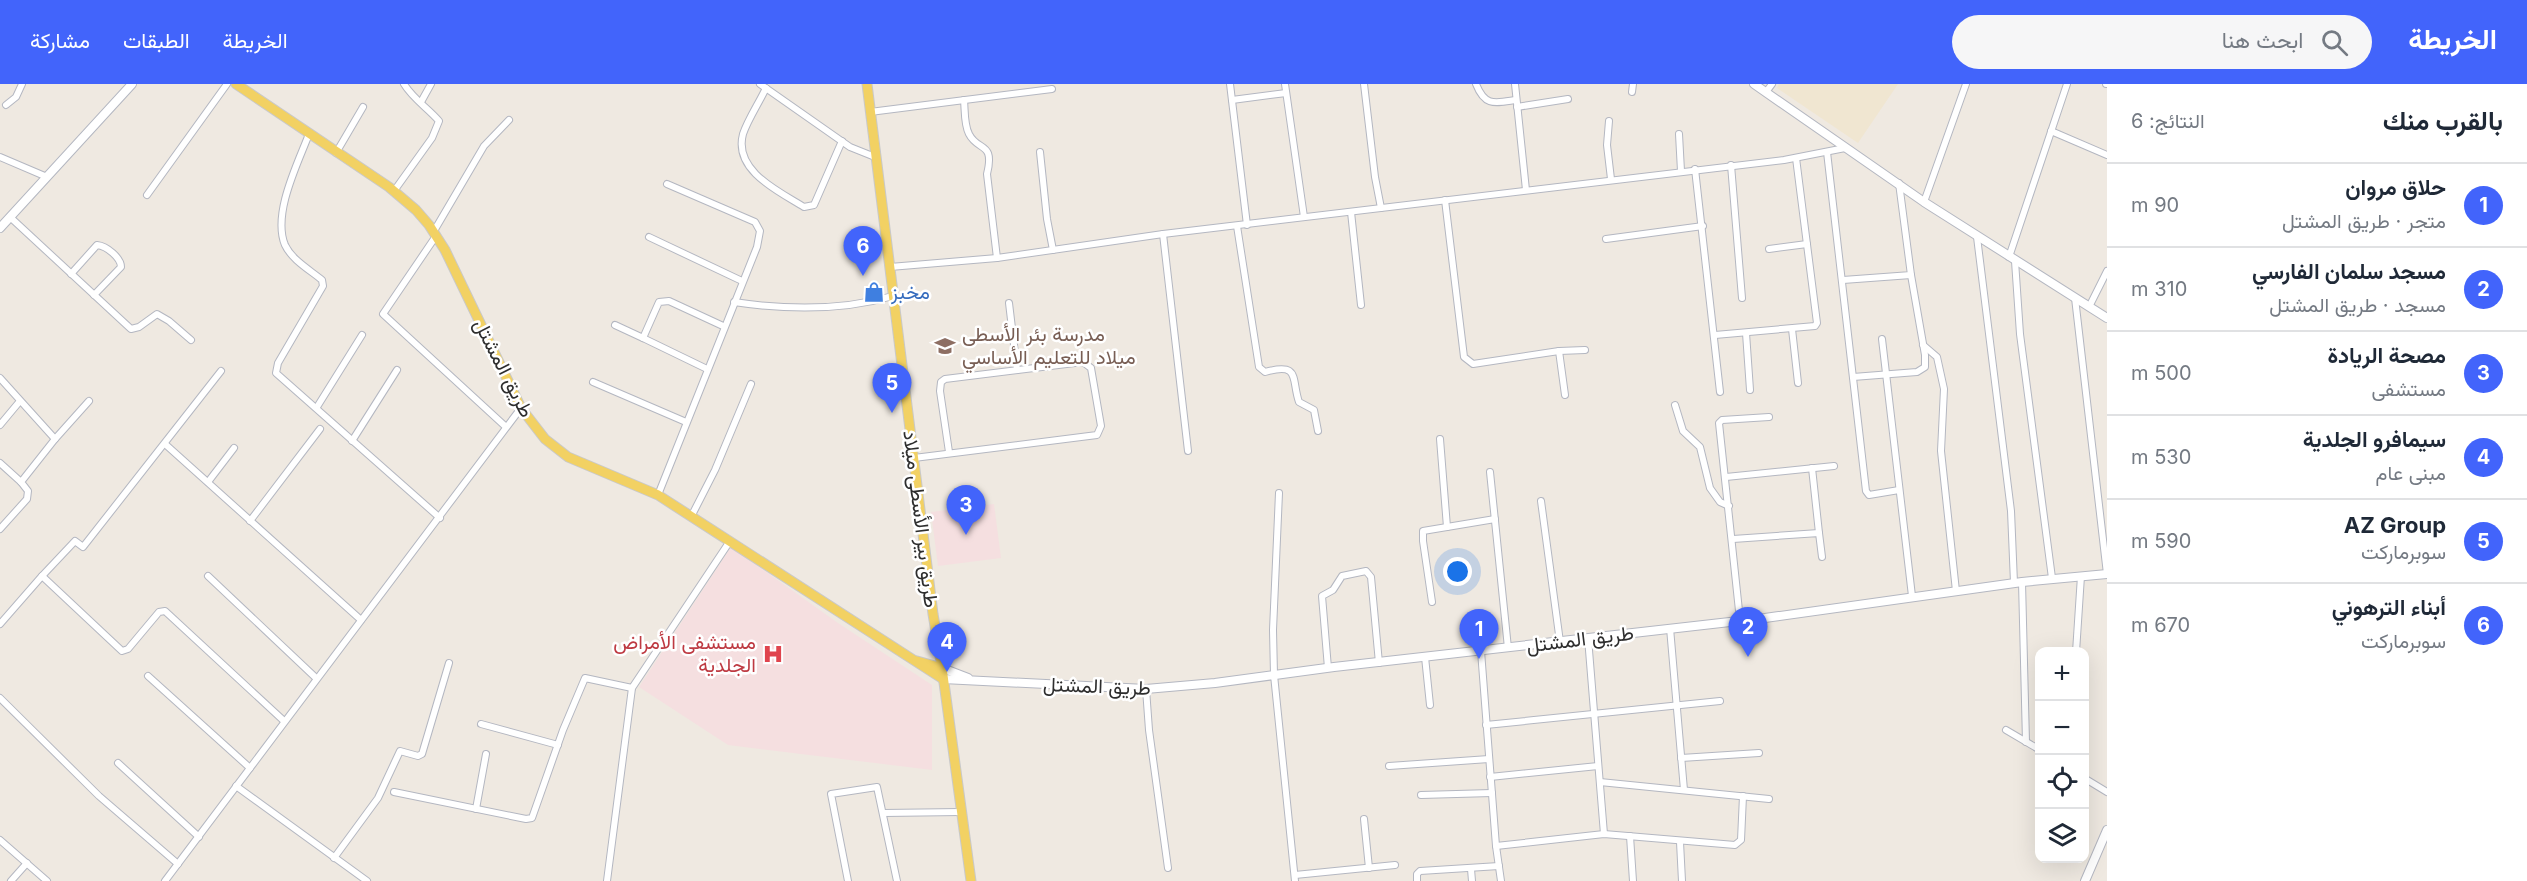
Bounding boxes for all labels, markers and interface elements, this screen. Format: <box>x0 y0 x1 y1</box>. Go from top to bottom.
search box <box>1952 15 2372 69</box>
text: الخريطة <box>2408 22 2497 56</box>
icon: search <box>2318 26 2351 59</box>
text: ابحث هنا <box>2222 27 2303 53</box>
text: مشاركة <box>30 28 90 53</box>
text: الطبقات <box>123 28 190 53</box>
text: الخريطة <box>223 28 288 53</box>
text: بالقرب منك <box>2383 105 2503 136</box>
text: النتائج: 6 <box>2131 109 2205 133</box>
text: حلاق مروان <box>2345 174 2446 200</box>
text: 90 m <box>2131 193 2179 217</box>
text: 1 <box>2479 193 2488 217</box>
text: متجر · طريق المشتل <box>2282 209 2446 233</box>
pin: 6 <box>844 226 882 276</box>
text: مسجد سلمان الفارسي <box>2252 258 2446 284</box>
text: 310 m <box>2131 277 2187 301</box>
text: 2 <box>2477 277 2490 301</box>
shop icon: مخبز <box>862 280 886 304</box>
place label: مخبز <box>890 280 930 305</box>
text: مسجد · طريق المشتل <box>2269 293 2446 317</box>
street label: طريق المشتل <box>468 315 539 422</box>
place label: مدرسة بئر الأسطى ميلاد للتعليم الأساسي <box>962 322 1136 374</box>
school or university icon: مدرسة بئر الأسطى ميلاد للتعليم الأساسي <box>933 334 957 358</box>
text: مصحة الريادة <box>2327 342 2446 368</box>
text: 500 m <box>2131 361 2192 385</box>
text: 3 <box>2477 361 2490 385</box>
pin: 5 <box>872 364 912 413</box>
text: مستشفى <box>2371 377 2446 401</box>
text: سيمافرو الجلدية <box>2303 426 2446 452</box>
street label: طريق بير الأسطى ميلاد <box>897 429 944 609</box>
text: 530 m <box>2131 445 2191 469</box>
text: 4 <box>2477 445 2490 469</box>
text: مبنى عام <box>2376 461 2446 485</box>
pin: 3 <box>946 486 986 535</box>
text: AZ Group <box>2344 512 2446 538</box>
text: 590 m <box>2131 529 2191 553</box>
text: 5 <box>2477 529 2490 553</box>
text: سوبرماركت <box>2361 540 2446 564</box>
your location <box>1443 557 1472 586</box>
text: أبناء الترهوني <box>2332 594 2446 620</box>
pin: 2 <box>1728 608 1768 657</box>
pin: 1 <box>1460 610 1498 659</box>
text: 670 m <box>2131 613 2190 637</box>
text: 6 <box>2477 613 2490 637</box>
street label: طريق المشتل <box>1525 621 1635 658</box>
pin: 4 <box>928 622 966 672</box>
text: سوبرماركت <box>2361 629 2446 653</box>
place label: مستشفى الأمراض الجلدية <box>613 630 756 677</box>
hospital icon: مستشفى الأمراض الجلدية <box>761 642 785 666</box>
map controls <box>2035 647 2089 863</box>
button: + <box>2035 647 2089 701</box>
street label: طريق المشتل <box>1043 672 1151 701</box>
button: − <box>2035 701 2089 755</box>
button: locate <box>2035 755 2089 809</box>
button: layers <box>2035 809 2089 863</box>

